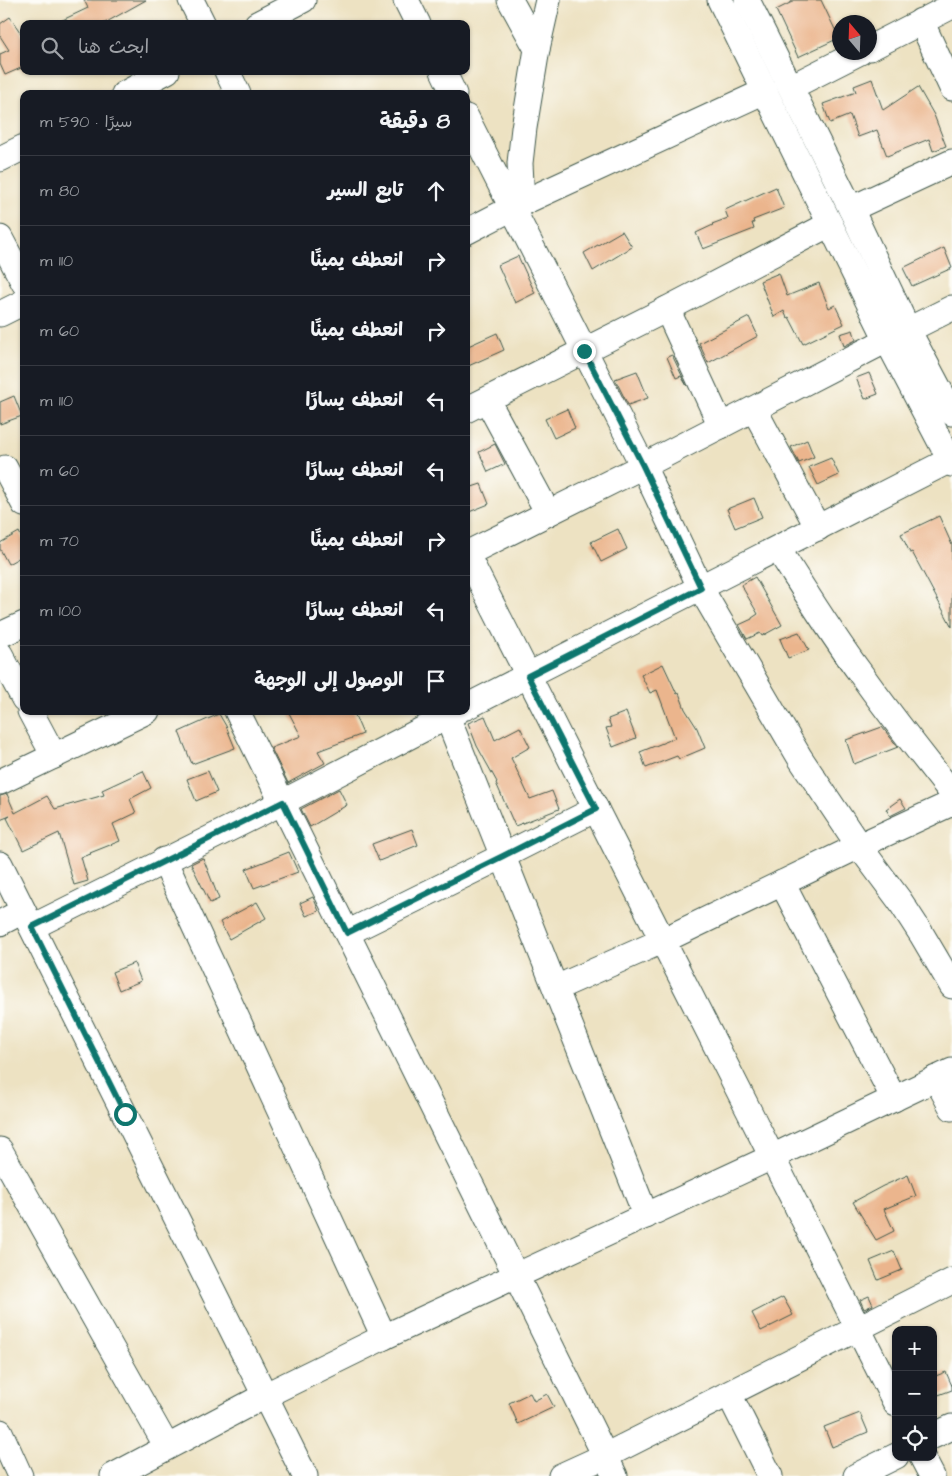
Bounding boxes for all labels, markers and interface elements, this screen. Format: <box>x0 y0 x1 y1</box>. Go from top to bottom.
north arrow <box>832 15 877 60</box>
search box <box>20 20 470 75</box>
icon: search <box>38 34 66 62</box>
text: ابحث هنا <box>78 34 149 61</box>
text: 8 دقيقة <box>380 107 450 136</box>
text: سيرًا · 590 m <box>40 111 132 133</box>
text: تابع السير <box>328 177 403 204</box>
icon: ahead <box>422 177 450 205</box>
text: 80 m <box>40 180 79 202</box>
text: انعطف يمينًا <box>311 247 403 274</box>
icon: right <box>422 247 450 275</box>
text: 110 m <box>40 250 73 272</box>
text: انعطف يمينًا <box>311 317 403 344</box>
icon: right <box>422 317 450 345</box>
text: 60 m <box>40 320 79 342</box>
route end <box>573 340 596 363</box>
text: انعطف يسارًا <box>306 387 403 414</box>
icon: left <box>422 387 450 415</box>
text: 110 m <box>40 390 73 412</box>
text: انعطف يسارًا <box>306 457 403 484</box>
icon: left <box>422 457 450 485</box>
text: 60 m <box>40 460 79 482</box>
text: انعطف يمينًا <box>311 527 403 554</box>
icon: right <box>422 527 450 555</box>
text: 70 m <box>40 530 79 552</box>
text: انعطف يسارًا <box>306 597 403 624</box>
icon: left <box>422 597 450 625</box>
text: 100 m <box>40 600 81 622</box>
text: الوصول إلى الوجهة <box>254 667 403 694</box>
icon: arrive <box>422 667 450 695</box>
route start <box>114 1103 137 1126</box>
map controls <box>892 1326 937 1461</box>
button: + <box>892 1326 937 1371</box>
button: − <box>892 1371 937 1416</box>
button: locate <box>892 1416 937 1461</box>

